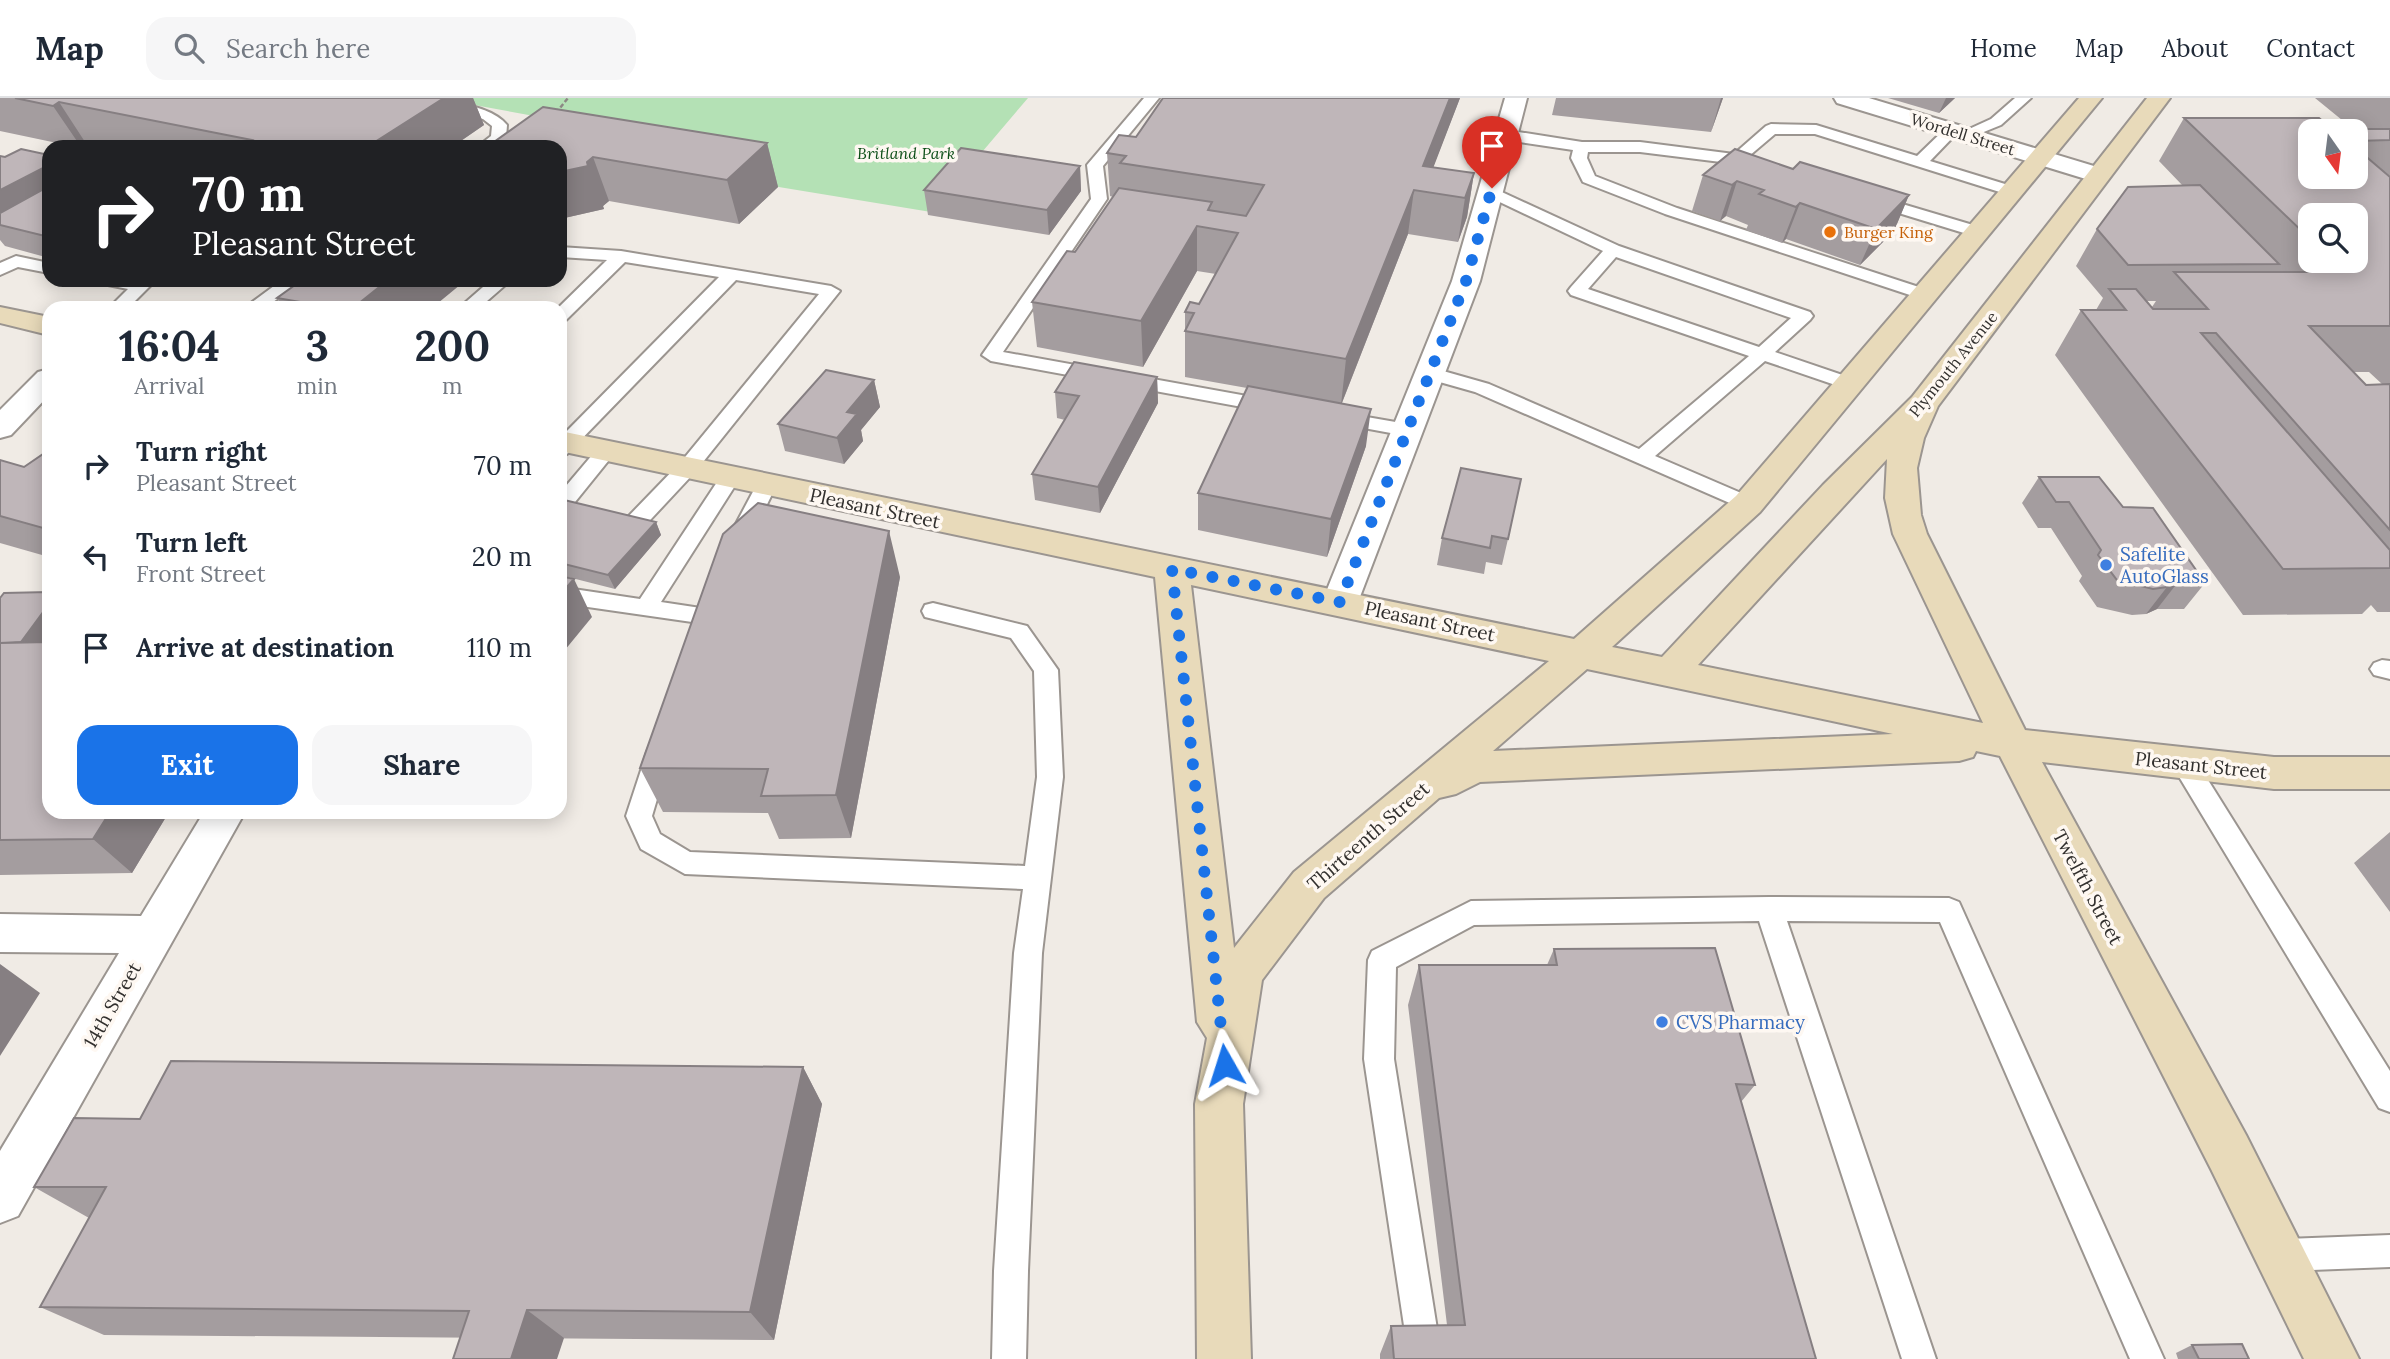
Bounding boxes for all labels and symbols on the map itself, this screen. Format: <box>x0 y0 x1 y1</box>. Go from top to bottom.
street label: Wordell Street <box>1908 109 2018 160</box>
pin <box>1462 116 1522 188</box>
north arrow <box>2298 119 2368 189</box>
park label: Britland Park <box>857 143 955 163</box>
place label: Burger King <box>1844 222 1934 242</box>
marker: Burger King <box>1822 224 1838 240</box>
street label: Plymouth Avenue <box>1904 307 2002 421</box>
street label: Pleasant Street <box>808 482 943 534</box>
place label: Safelite AutoGlass <box>2119 542 2209 588</box>
marker: Safelite AutoGlass <box>2098 557 2114 573</box>
street label: Pleasant Street <box>1363 595 1498 647</box>
street label: Pleasant Street <box>2134 746 2269 784</box>
street label: Thirteenth Street <box>1302 776 1434 896</box>
street label: Twelfth Street <box>2048 825 2129 949</box>
street label: 14th Street <box>78 957 146 1052</box>
place label: CVS Pharmacy <box>1676 1010 1805 1034</box>
marker: CVS Pharmacy <box>1654 1014 1670 1030</box>
position arrow <box>1188 1028 1262 1102</box>

